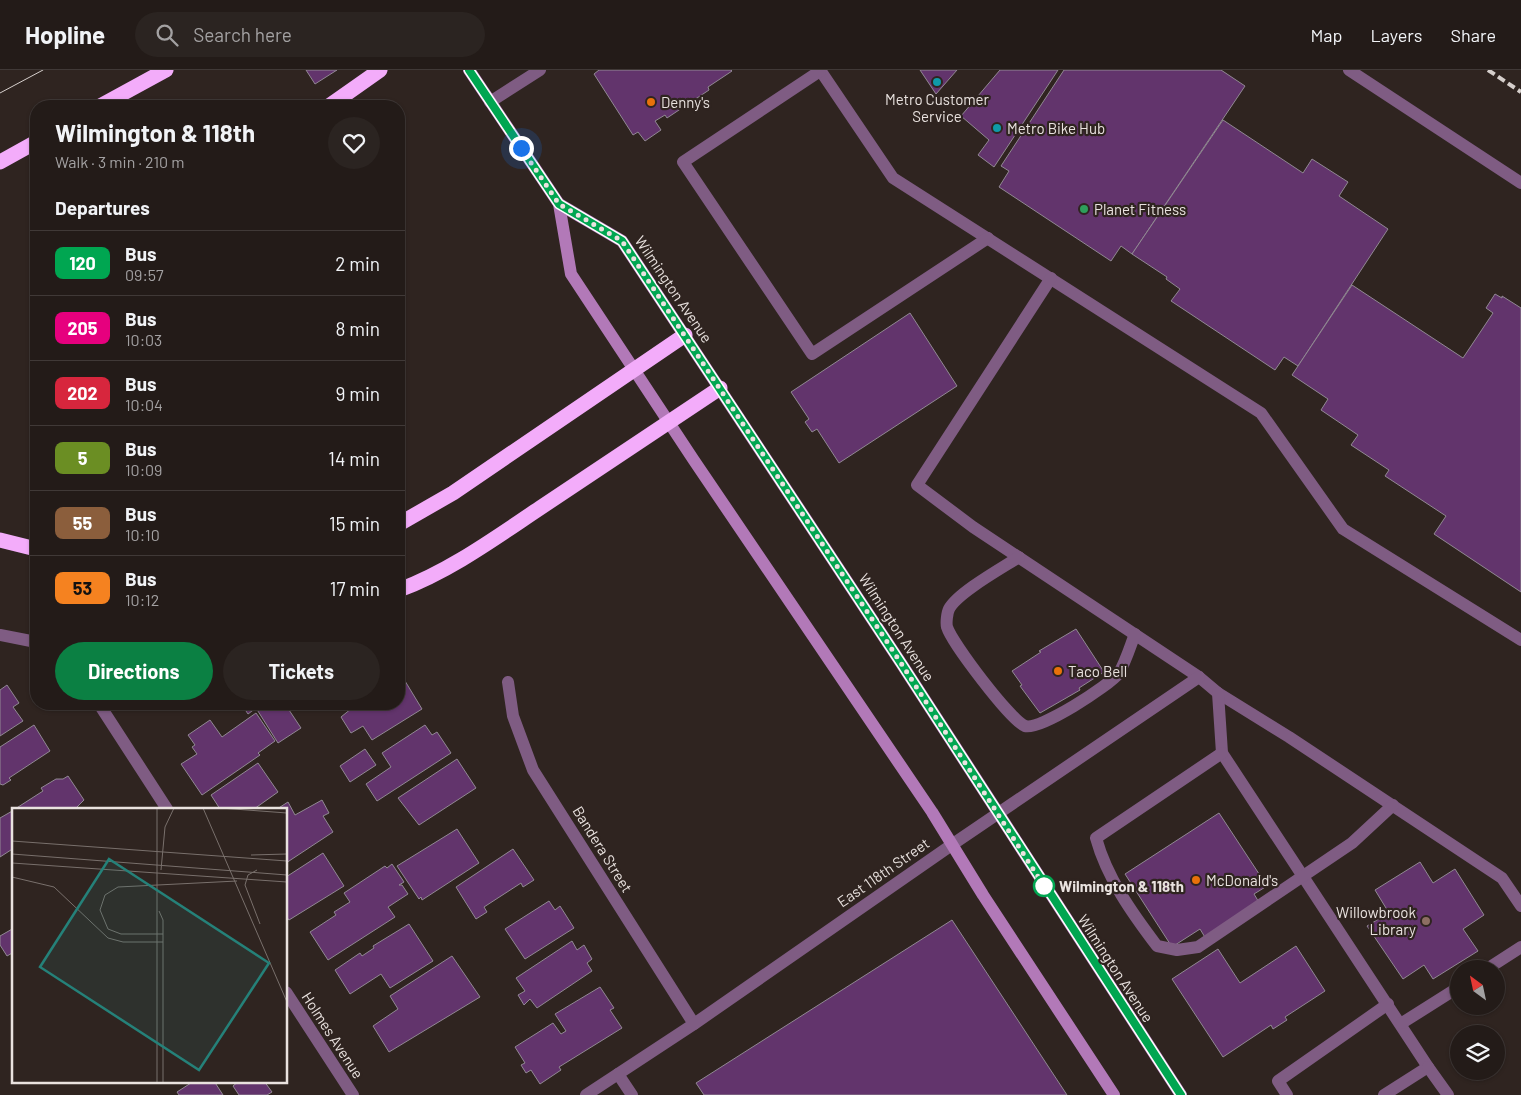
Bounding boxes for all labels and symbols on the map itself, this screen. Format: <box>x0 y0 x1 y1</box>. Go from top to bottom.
marker: Metro Customer Service <box>931 76 943 88</box>
place label: Metro Customer Service <box>885 90 990 125</box>
place label: Denny's <box>661 93 710 111</box>
marker: Denny's <box>645 96 657 108</box>
place label: Metro Bike Hub <box>1007 119 1105 137</box>
marker: Metro Bike Hub <box>991 122 1003 134</box>
your location <box>509 136 534 161</box>
place label: Planet Fitness <box>1094 200 1186 218</box>
marker: Planet Fitness <box>1078 203 1090 215</box>
street label: Wilmington Avenue <box>632 232 716 346</box>
street label: Wilmington Avenue <box>855 570 939 684</box>
place label: Taco Bell <box>1068 662 1127 680</box>
marker: Taco Bell <box>1052 665 1064 677</box>
street label: Bandera Street <box>569 803 637 895</box>
inset map <box>12 808 288 1082</box>
street label: East 118th Street <box>833 834 933 910</box>
place label: McDonald's <box>1206 871 1278 889</box>
marker: McDonald's <box>1190 874 1202 886</box>
marker: Wilmington & 118th <box>1033 875 1055 897</box>
place label: Wilmington & 118th <box>1059 877 1184 895</box>
place label: Willowbrook Library <box>1336 903 1416 938</box>
street label: Wilmington Avenue <box>1074 911 1158 1025</box>
marker: Willowbrook Library <box>1420 915 1432 927</box>
north arrow <box>1450 960 1505 1015</box>
street label: Holmes Avenue <box>298 988 368 1082</box>

